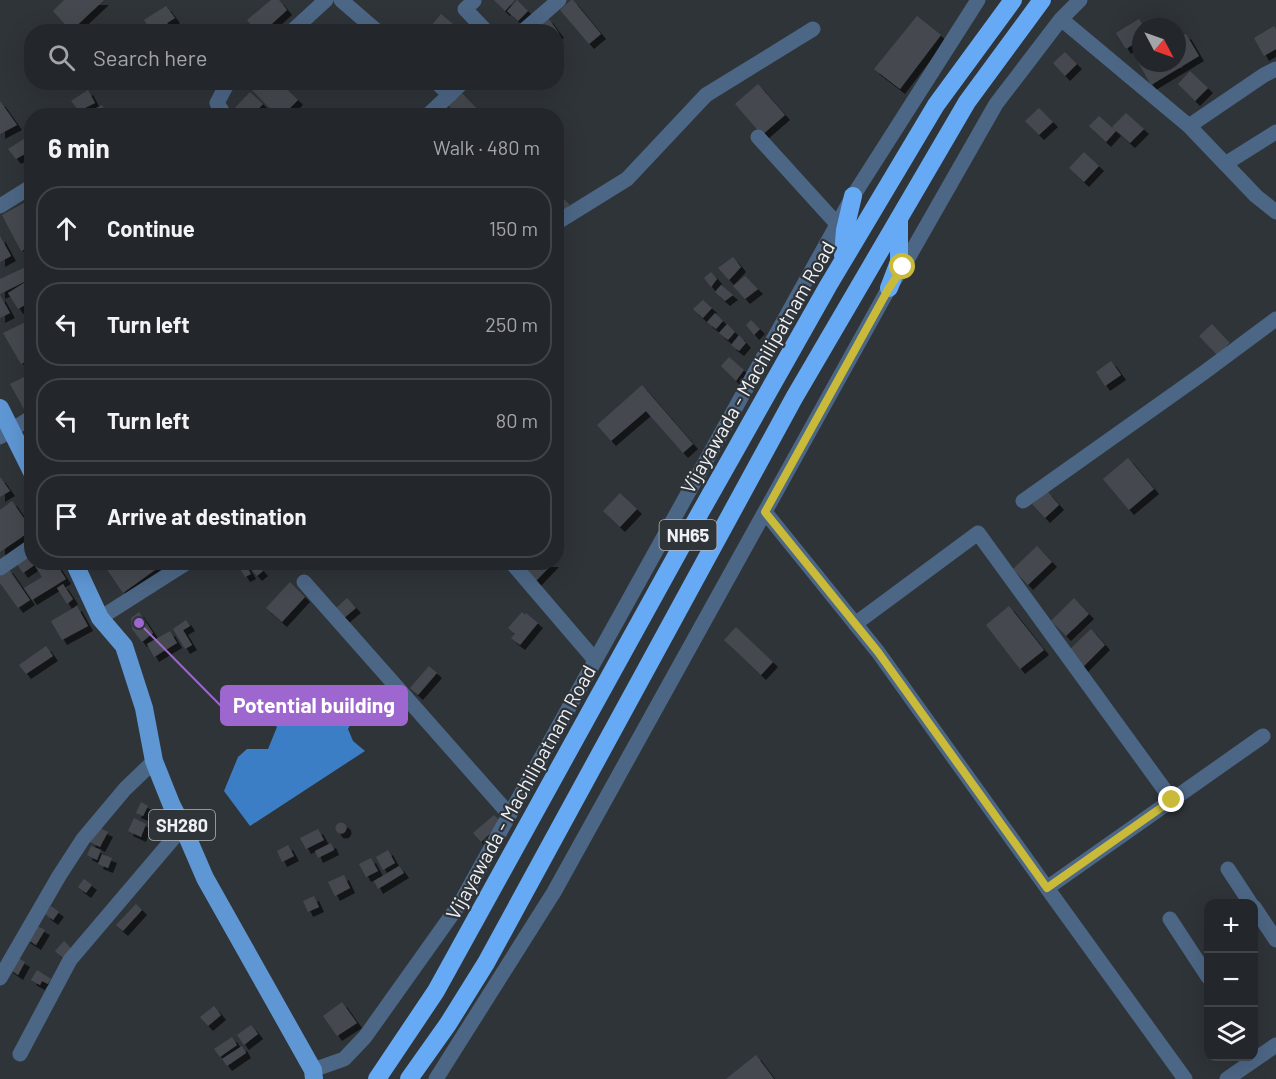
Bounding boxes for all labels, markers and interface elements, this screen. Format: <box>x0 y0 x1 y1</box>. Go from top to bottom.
north arrow <box>1132 18 1186 72</box>
search box <box>24 24 564 90</box>
icon: search <box>45 41 78 74</box>
text: Search here <box>93 44 207 70</box>
text: 6 min <box>48 132 110 163</box>
text: Walk · 480 m <box>433 135 540 159</box>
icon: ahead <box>50 212 83 245</box>
text: Continue <box>107 215 195 241</box>
text: 150 m <box>489 216 538 240</box>
street label: Vijayawada - Machilipatnam Road <box>675 237 839 497</box>
route start <box>889 253 915 279</box>
icon: left <box>50 308 83 341</box>
text: Turn left <box>107 311 190 337</box>
text: 250 m <box>485 312 538 336</box>
icon: left <box>50 404 83 437</box>
text: Turn left <box>107 407 190 433</box>
text: 80 m <box>496 408 538 432</box>
icon: arrive <box>50 500 83 533</box>
text: Arrive at destination <box>107 503 306 529</box>
road number: NH65 <box>660 520 716 550</box>
street label: Vijayawada - Machilipatnam Road <box>440 661 600 923</box>
callout: Potential building <box>221 686 407 725</box>
text: Potential building <box>233 692 395 717</box>
route end <box>1158 786 1184 812</box>
road number: SH280 <box>149 810 215 840</box>
map controls <box>1204 899 1258 1061</box>
button: + <box>1204 899 1258 953</box>
button: − <box>1204 953 1258 1007</box>
button: layers <box>1204 1007 1258 1061</box>

